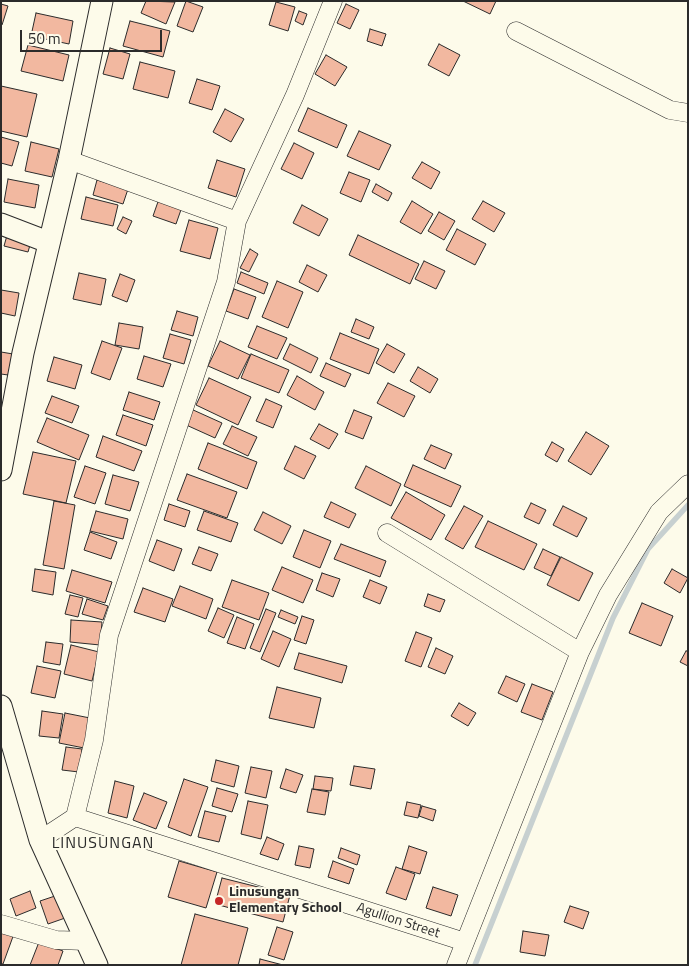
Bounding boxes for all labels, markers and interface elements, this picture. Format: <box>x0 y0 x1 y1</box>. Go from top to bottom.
scale bar <box>22 20 165 52</box>
text: 50 m <box>28 27 61 50</box>
district label: LINUSUNGAN <box>50 834 156 854</box>
place label: Linusungan Elementary School <box>229 885 342 918</box>
marker: Linusungan Elementary School <box>213 895 225 907</box>
street label: Agullion Street <box>354 900 442 942</box>

